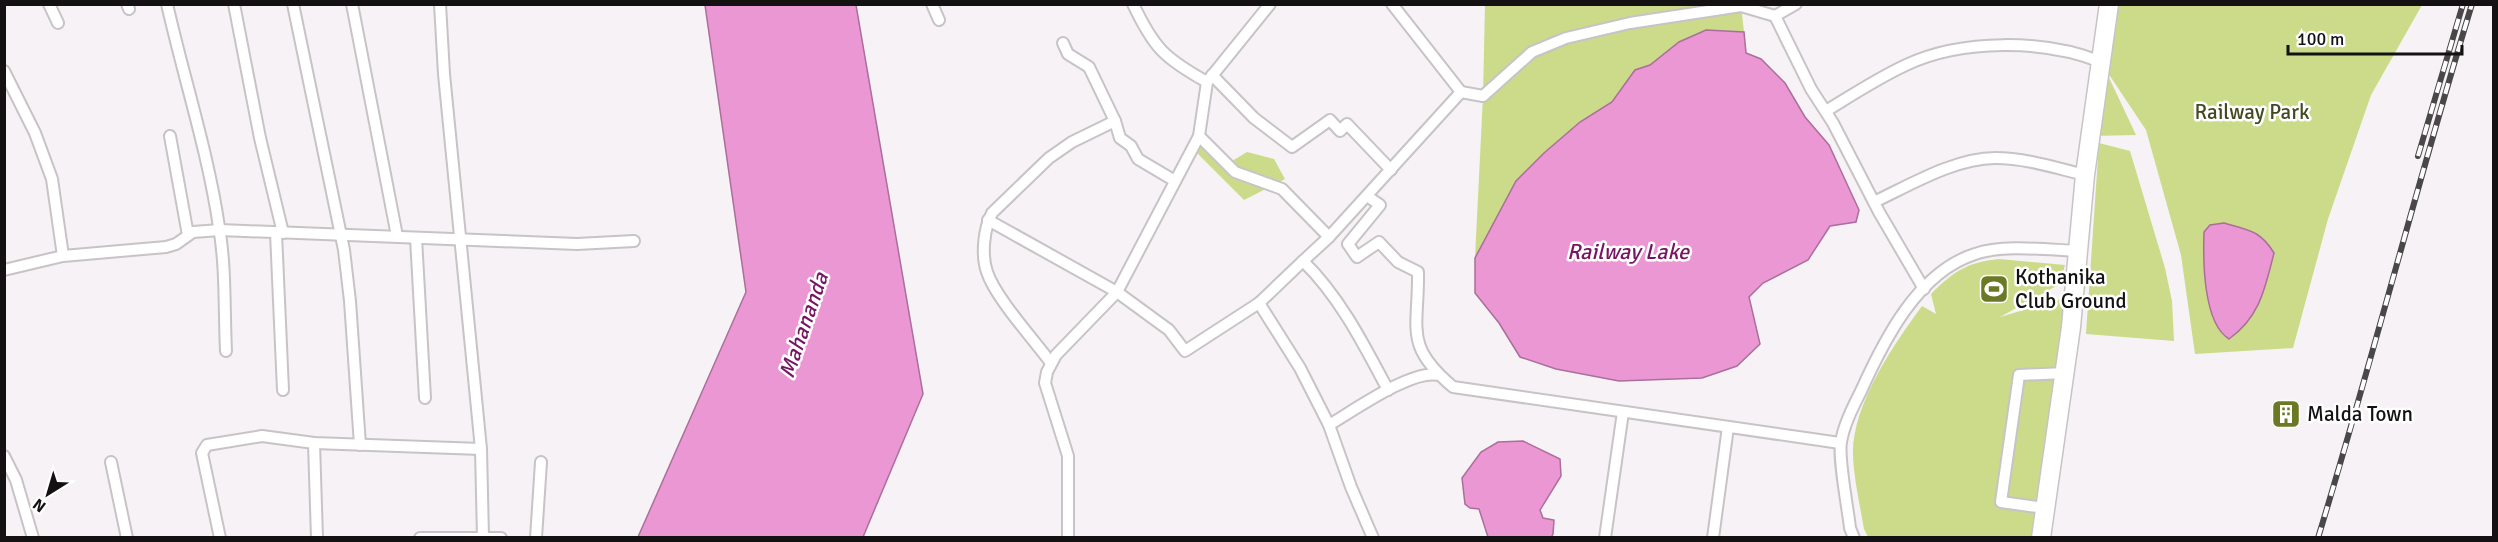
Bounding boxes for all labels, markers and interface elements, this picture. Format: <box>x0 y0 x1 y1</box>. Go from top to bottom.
scale bar <box>2288 18 2462 56</box>
text: 100 m <box>2297 28 2344 50</box>
park label: Railway Park <box>2195 99 2310 125</box>
water label: Railway Lake <box>1567 238 1690 265</box>
place label: Kothanika Club Ground <box>2015 264 2127 314</box>
water label: Mahananda <box>773 268 834 382</box>
sports icon: Kothanika Club Ground <box>1978 273 2010 305</box>
building icon: Malda Town <box>2270 398 2302 430</box>
place label: Malda Town <box>2307 401 2413 427</box>
north arrow <box>18 464 78 524</box>
text: N <box>29 494 50 517</box>

